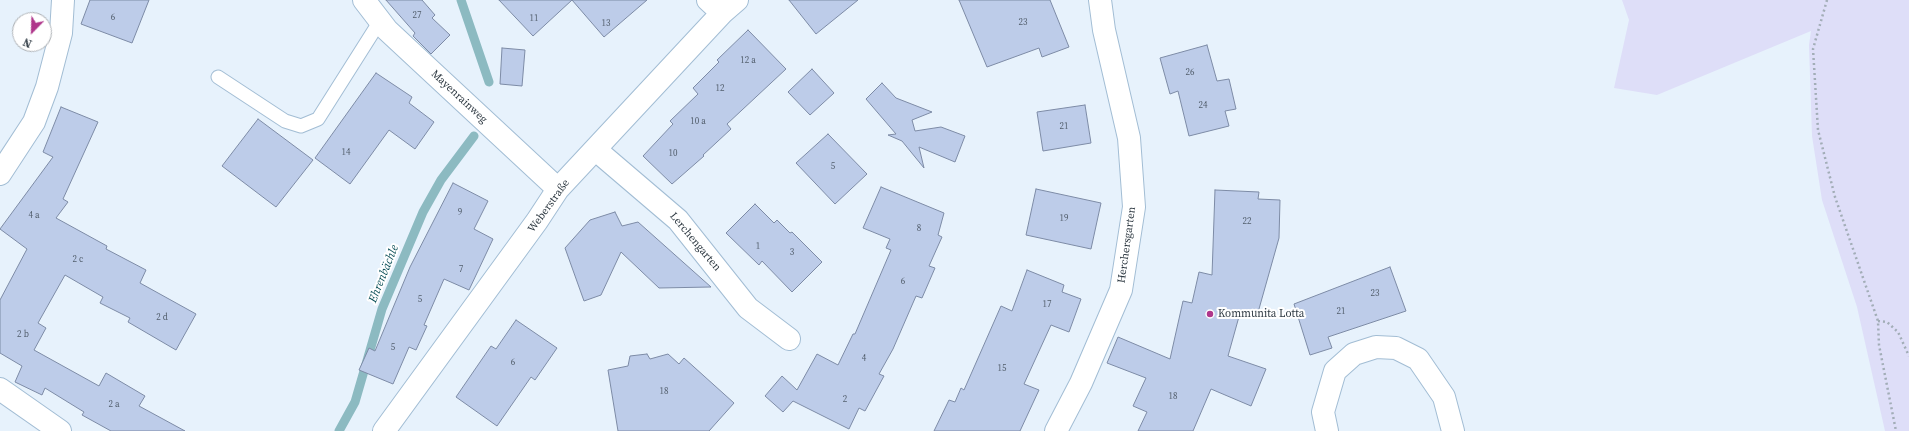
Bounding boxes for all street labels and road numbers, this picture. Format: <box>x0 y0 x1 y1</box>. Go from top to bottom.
street label: Mayenrainweg <box>428 68 490 126</box>
street label: Weberstraße <box>525 177 573 235</box>
street label: Herchersgarten <box>1115 206 1139 284</box>
street label: Lerchengarten <box>667 210 723 274</box>

